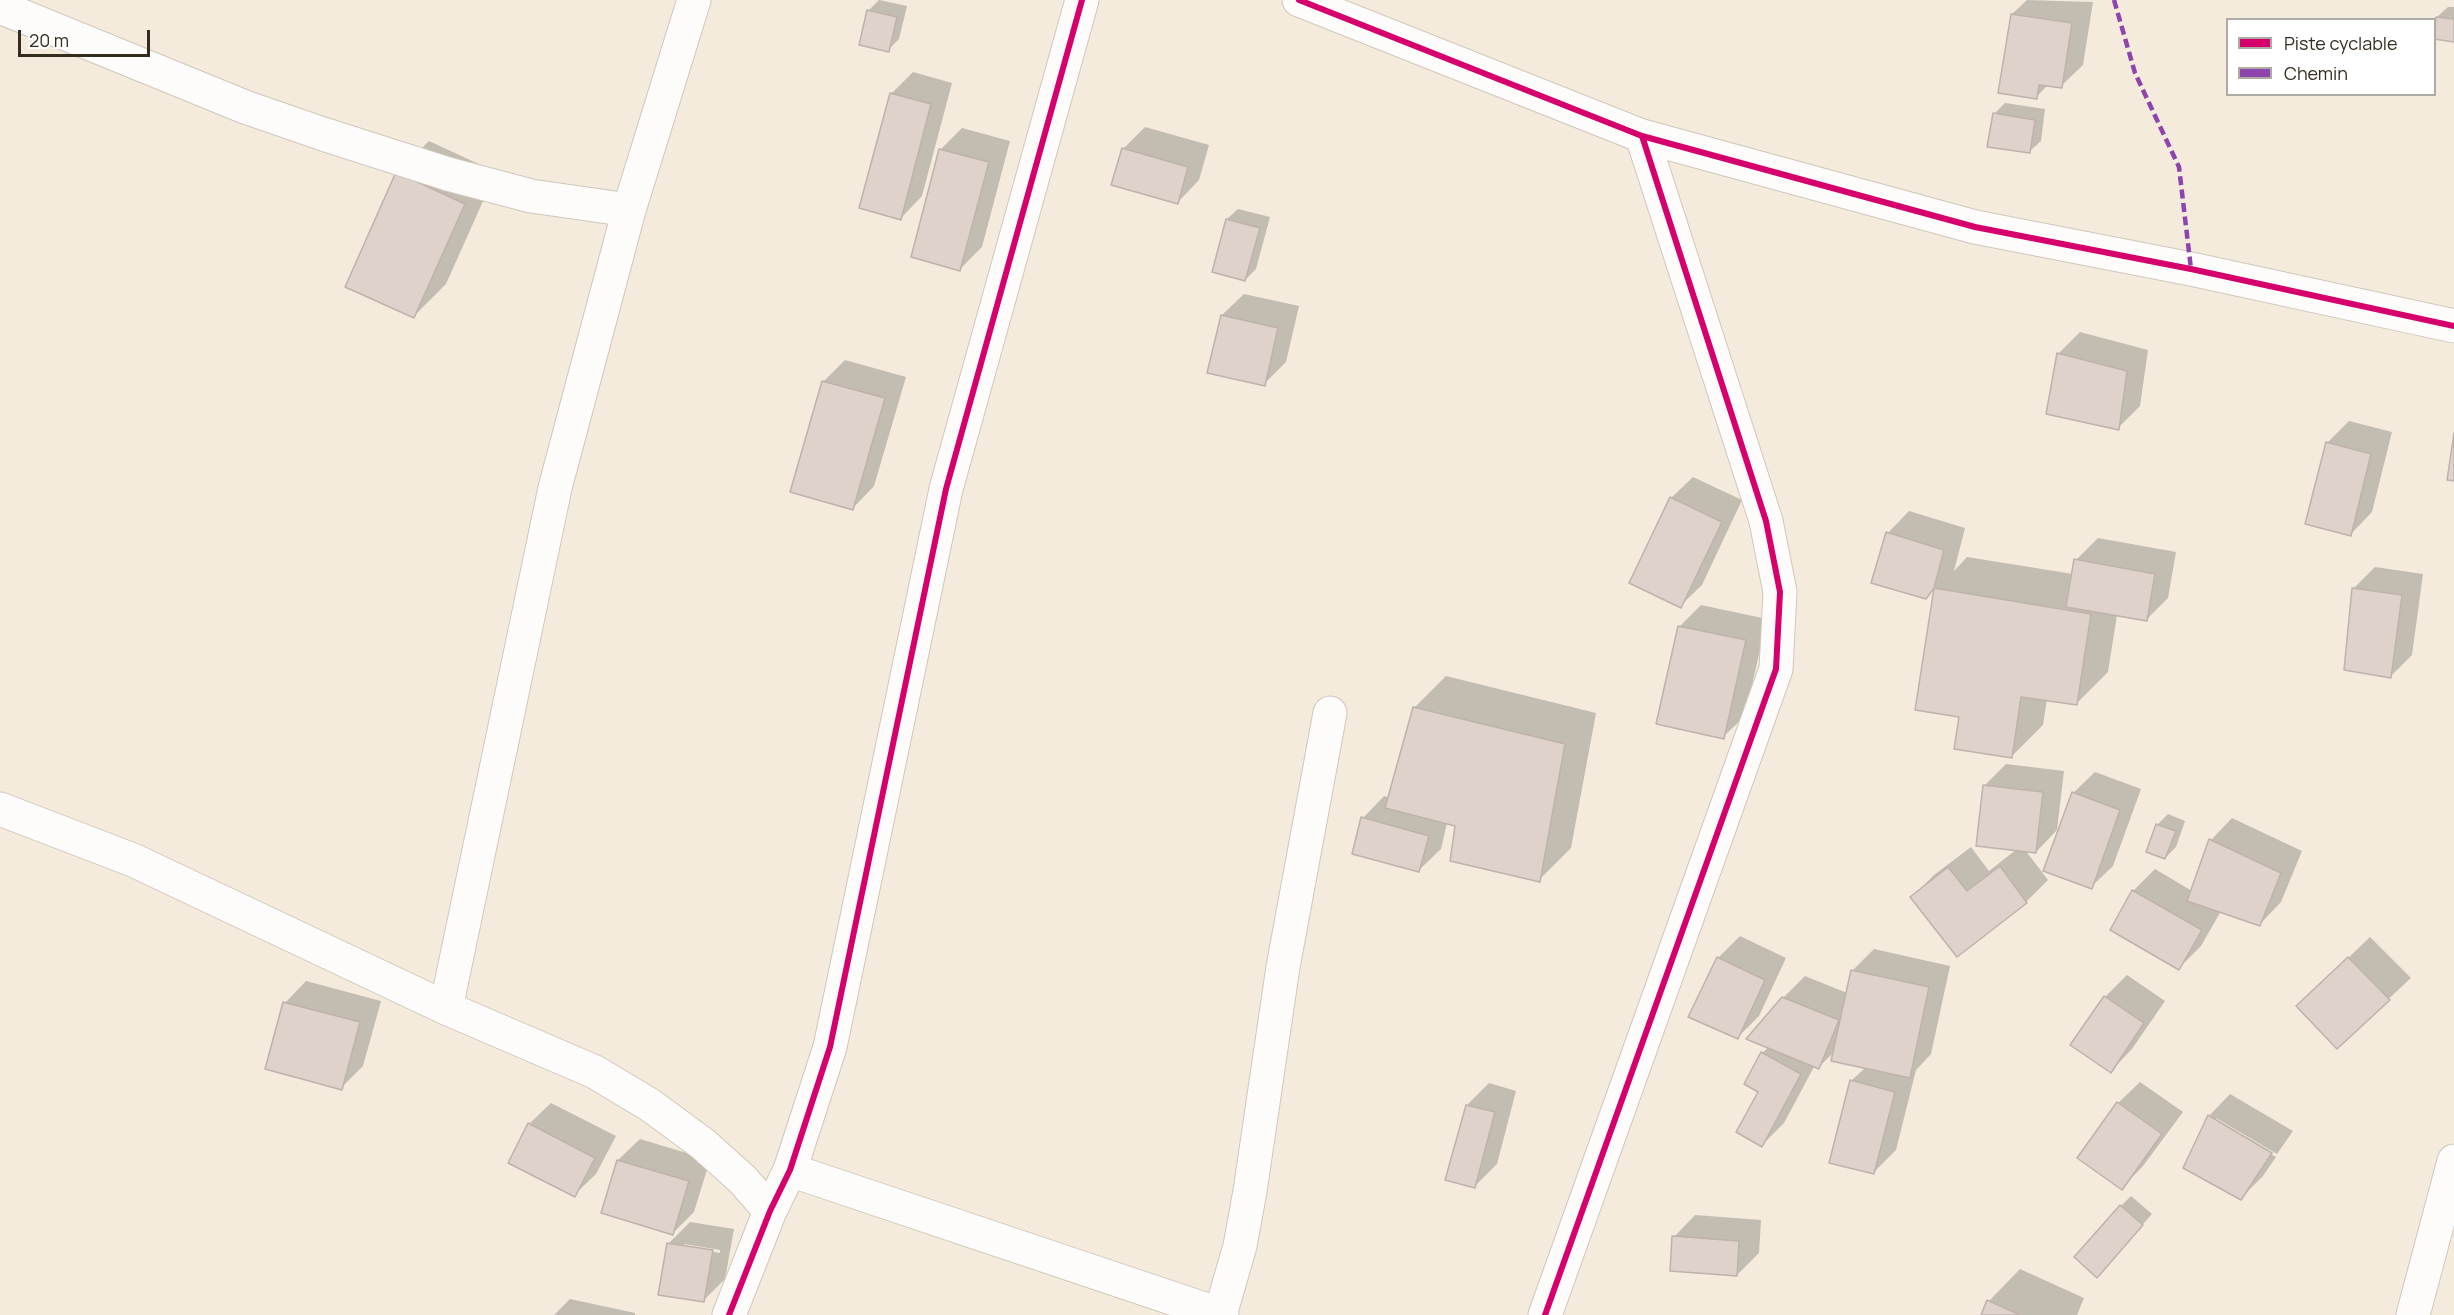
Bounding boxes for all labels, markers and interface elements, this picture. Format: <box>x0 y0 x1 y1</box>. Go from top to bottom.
scale bar <box>21 18 153 56</box>
legend <box>2226 18 2436 96</box>
text: 20 m <box>29 28 69 52</box>
text: Piste cyclable <box>2284 31 2398 55</box>
text: Chemin <box>2284 61 2348 85</box>

